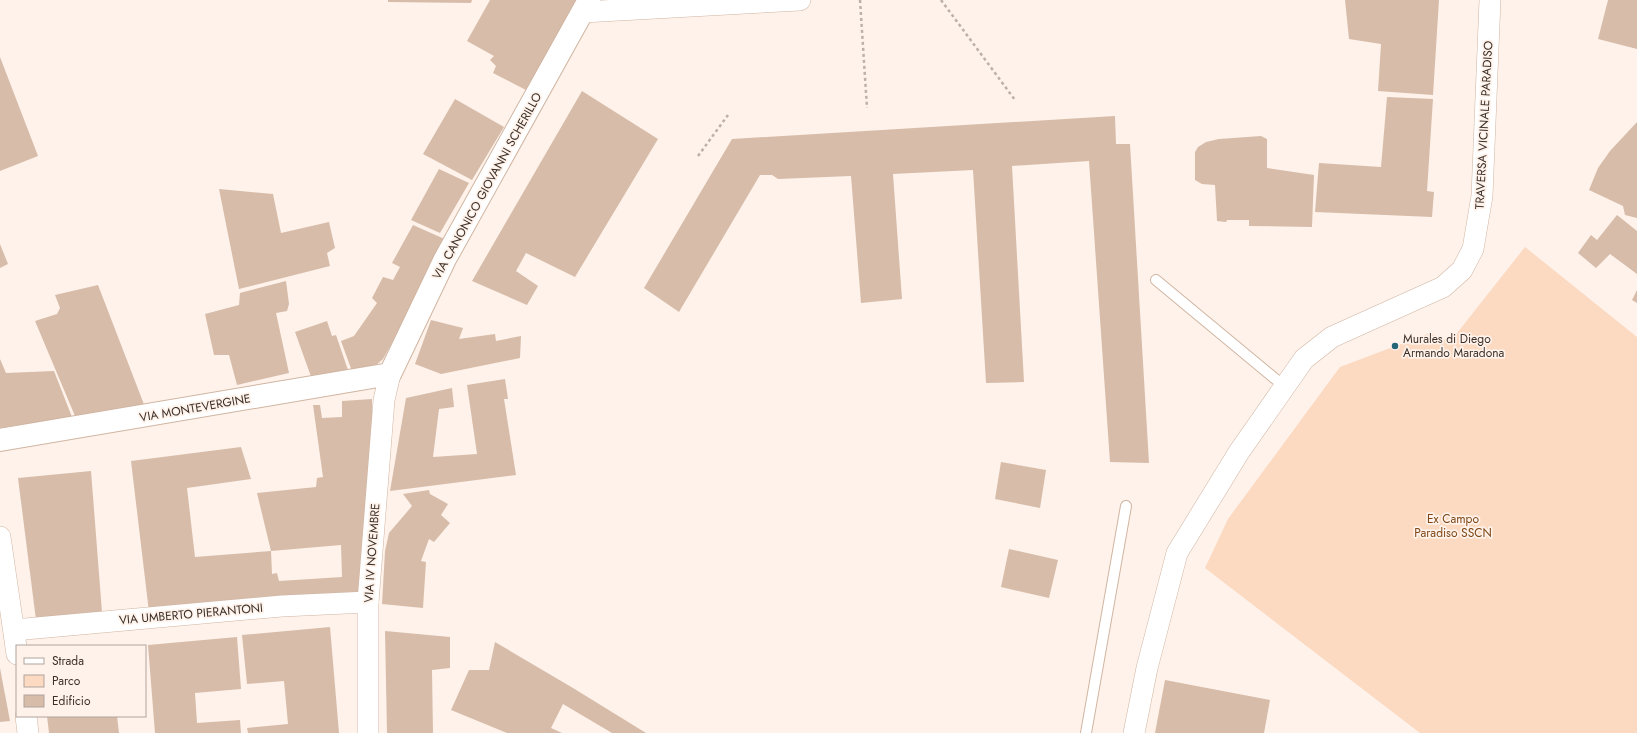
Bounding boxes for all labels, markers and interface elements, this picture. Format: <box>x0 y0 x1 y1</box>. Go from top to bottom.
street label: TRAVERSA VICINALE PARADISO <box>1471 40 1497 210</box>
street label: VIA CANONICO GIOVANNI SCHERILLO <box>428 89 546 283</box>
place label: Murales di Diego Armando Maradona <box>1403 330 1505 362</box>
marker: Murales di Diego Armando Maradona <box>1390 341 1400 351</box>
street label: VIA MONTEVERGINE <box>138 389 252 427</box>
street label: VIA IV NOVEMBRE <box>360 503 384 603</box>
park label: Ex Campo Paradiso SSCN <box>1414 510 1492 542</box>
street label: VIA UMBERTO PIERANTONI <box>118 599 264 629</box>
legend <box>16 645 146 717</box>
text: Strada <box>52 652 84 670</box>
text: Parco <box>52 672 81 690</box>
text: Edificio <box>52 692 91 710</box>

